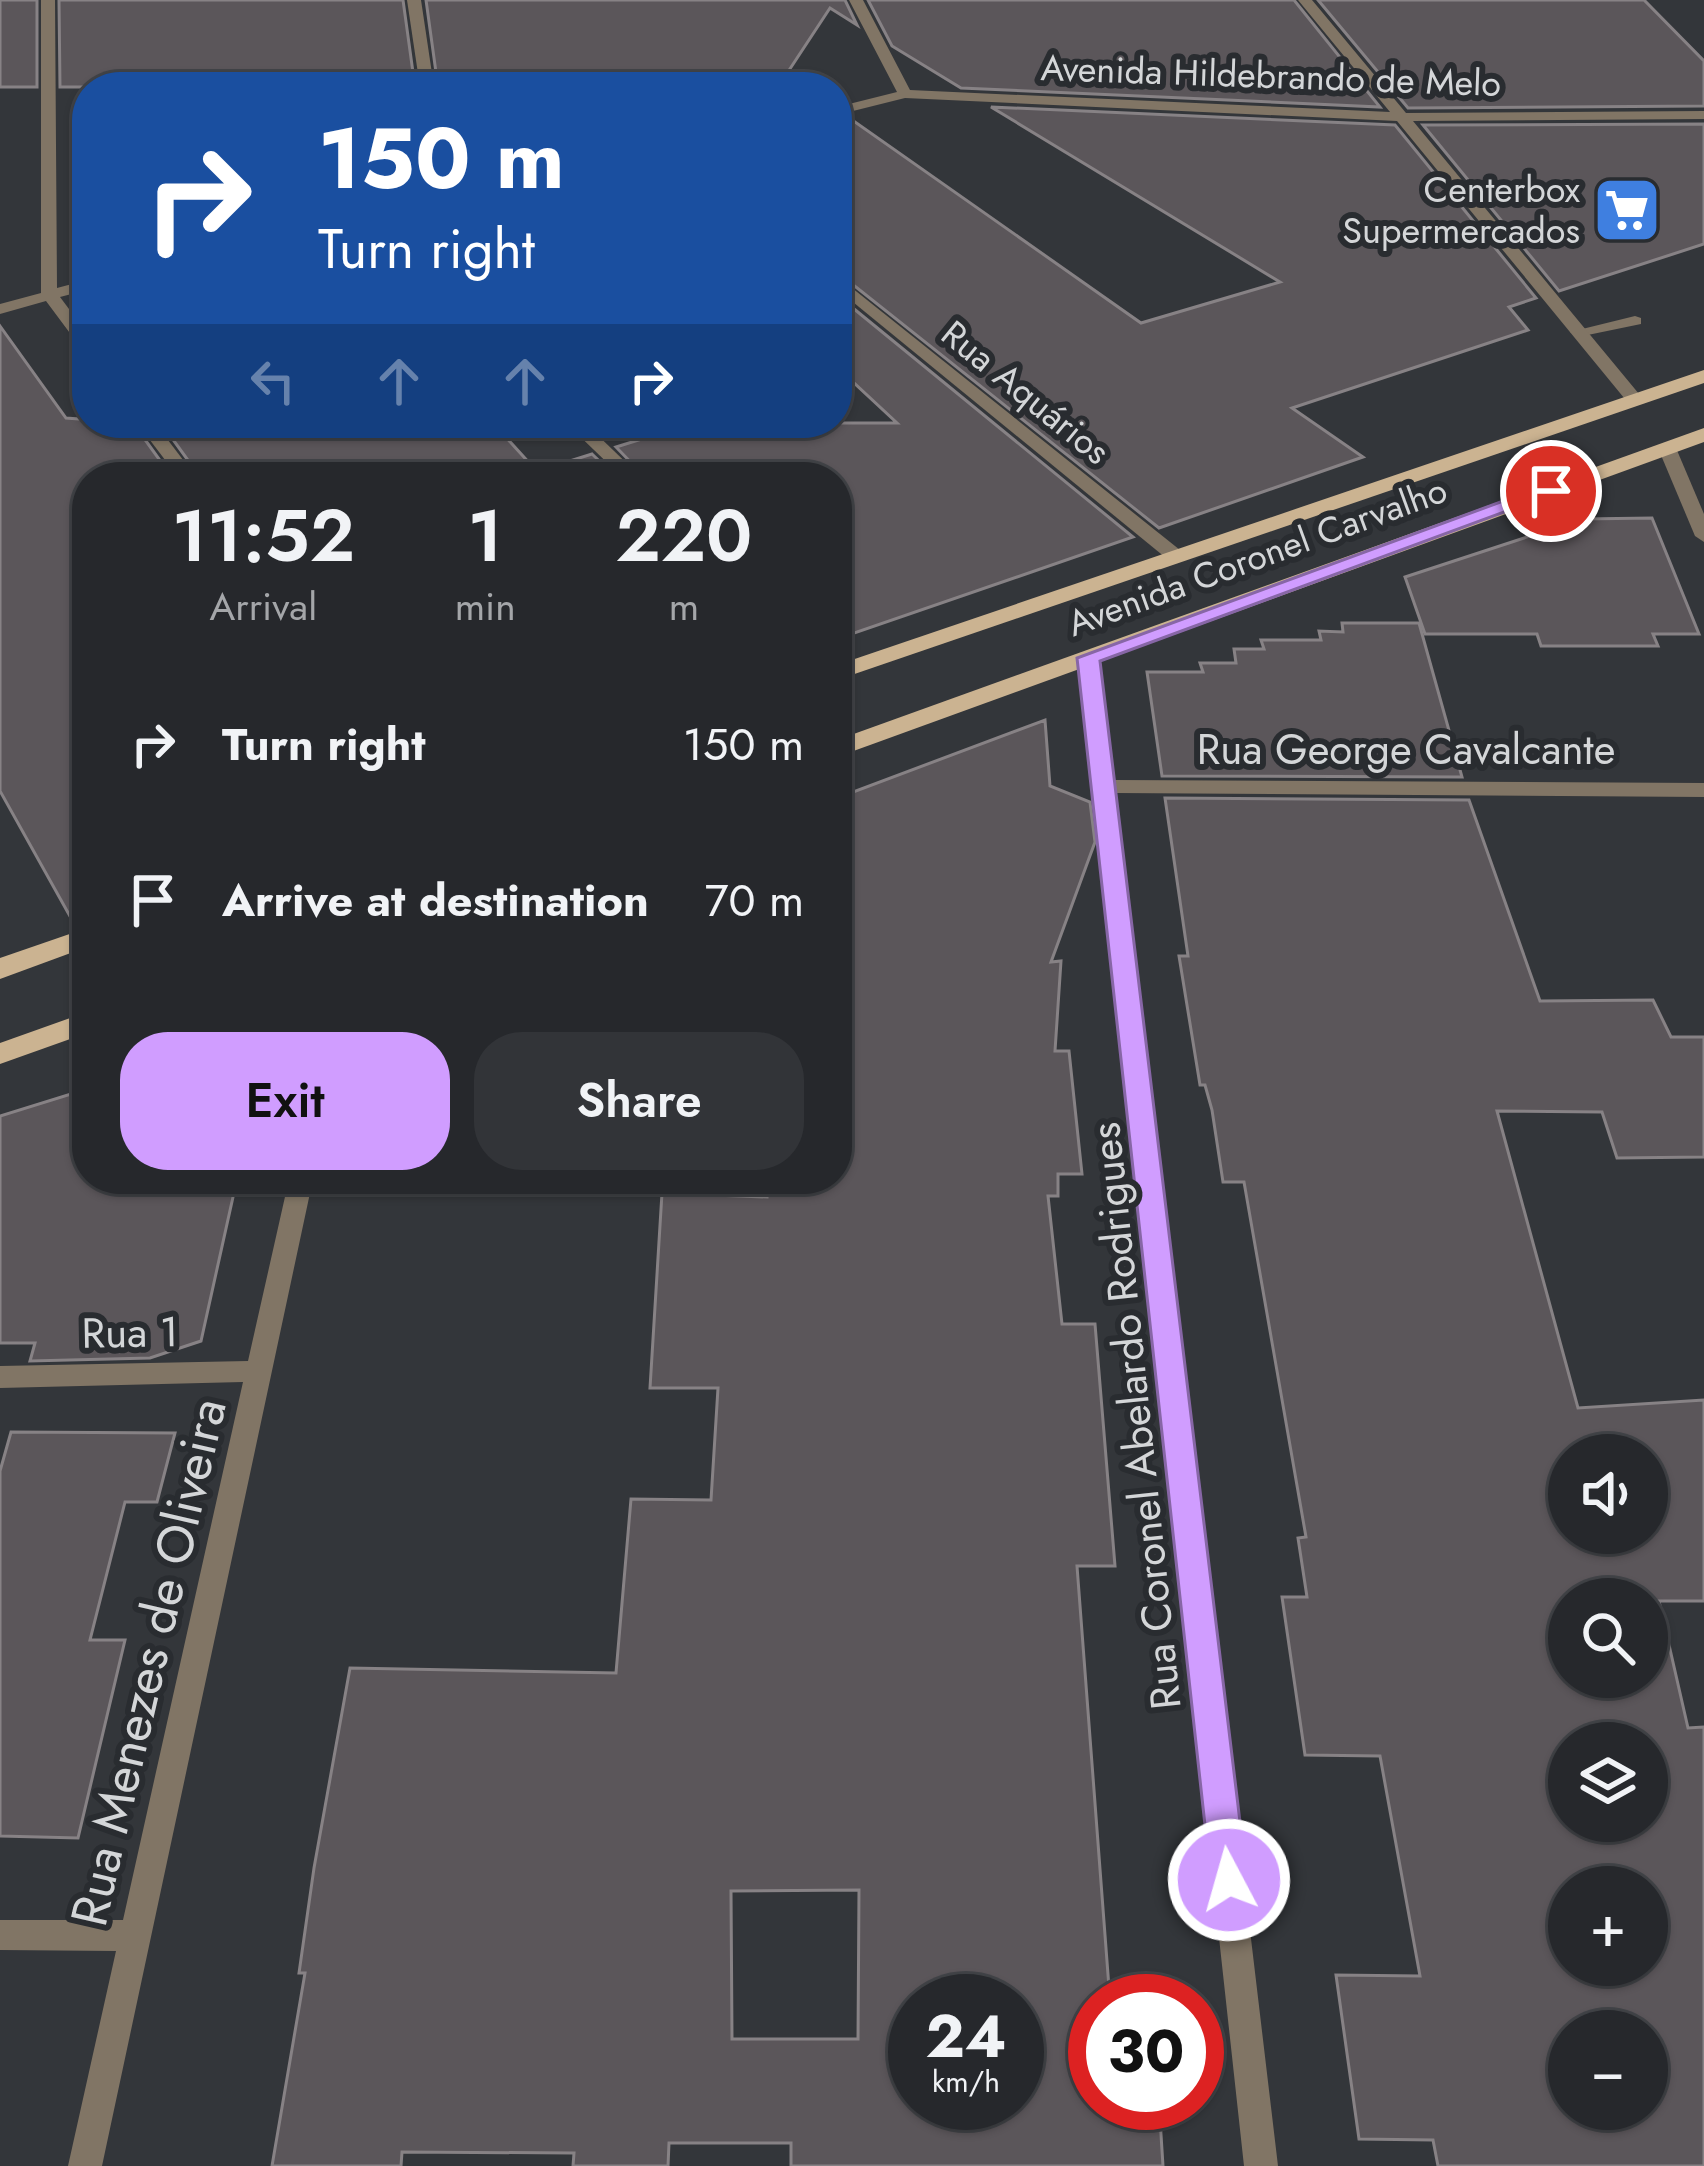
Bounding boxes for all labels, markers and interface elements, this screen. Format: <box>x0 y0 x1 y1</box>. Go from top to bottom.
street label: Avenida Hildebrando de Melo <box>1040 41 1502 109</box>
text: 150 m <box>318 98 565 220</box>
icon: right <box>120 120 276 276</box>
place label: Centerbox Supermercados <box>1342 163 1581 256</box>
supermarket icon: Centerbox Supermercados <box>1592 175 1662 245</box>
text: Turn right <box>318 210 535 288</box>
street label: Rua Aquários <box>930 308 1122 476</box>
icon: left <box>240 348 306 414</box>
icon: ahead <box>366 348 432 414</box>
icon: ahead <box>492 348 558 414</box>
icon: right <box>618 348 684 414</box>
pin <box>1500 440 1602 542</box>
icon: arrive <box>1518 458 1584 524</box>
street label: Avenida Coronel Carvalho <box>1060 463 1454 649</box>
text: 11:52 <box>172 484 355 588</box>
text: 1 <box>468 484 503 588</box>
text: 220 <box>615 484 752 588</box>
text: Arrival <box>210 578 317 635</box>
text: min <box>455 578 516 635</box>
text: m <box>669 578 699 635</box>
icon: right <box>120 711 186 777</box>
text: Turn right <box>222 712 426 777</box>
text: 150 m <box>683 712 804 777</box>
street label: Rua George Cavalcante <box>1197 719 1615 780</box>
icon: arrive <box>120 867 186 933</box>
text: Arrive at destination <box>222 868 649 933</box>
text: 70 m <box>705 868 804 933</box>
button: Exit <box>120 1032 450 1170</box>
button: Share <box>474 1032 804 1170</box>
street label: Rua Coronel Abelardo Rodrigues <box>1074 1119 1197 1713</box>
street label: Rua 1 <box>81 1301 179 1364</box>
street label: Rua Menezes de Oliveira <box>51 1391 245 1933</box>
map controls <box>1548 1434 1668 2130</box>
button: sound <box>1548 1434 1668 1554</box>
button: search <box>1548 1578 1668 1698</box>
button: layers <box>1548 1722 1668 1842</box>
position arrow <box>1166 1817 1292 1943</box>
button: + <box>1548 1866 1668 1986</box>
speed limit sign: 30 <box>1068 1974 1224 2130</box>
text: 24 <box>925 1993 1007 2080</box>
button: − <box>1548 2010 1668 2130</box>
text: km/h <box>932 2060 1000 2103</box>

